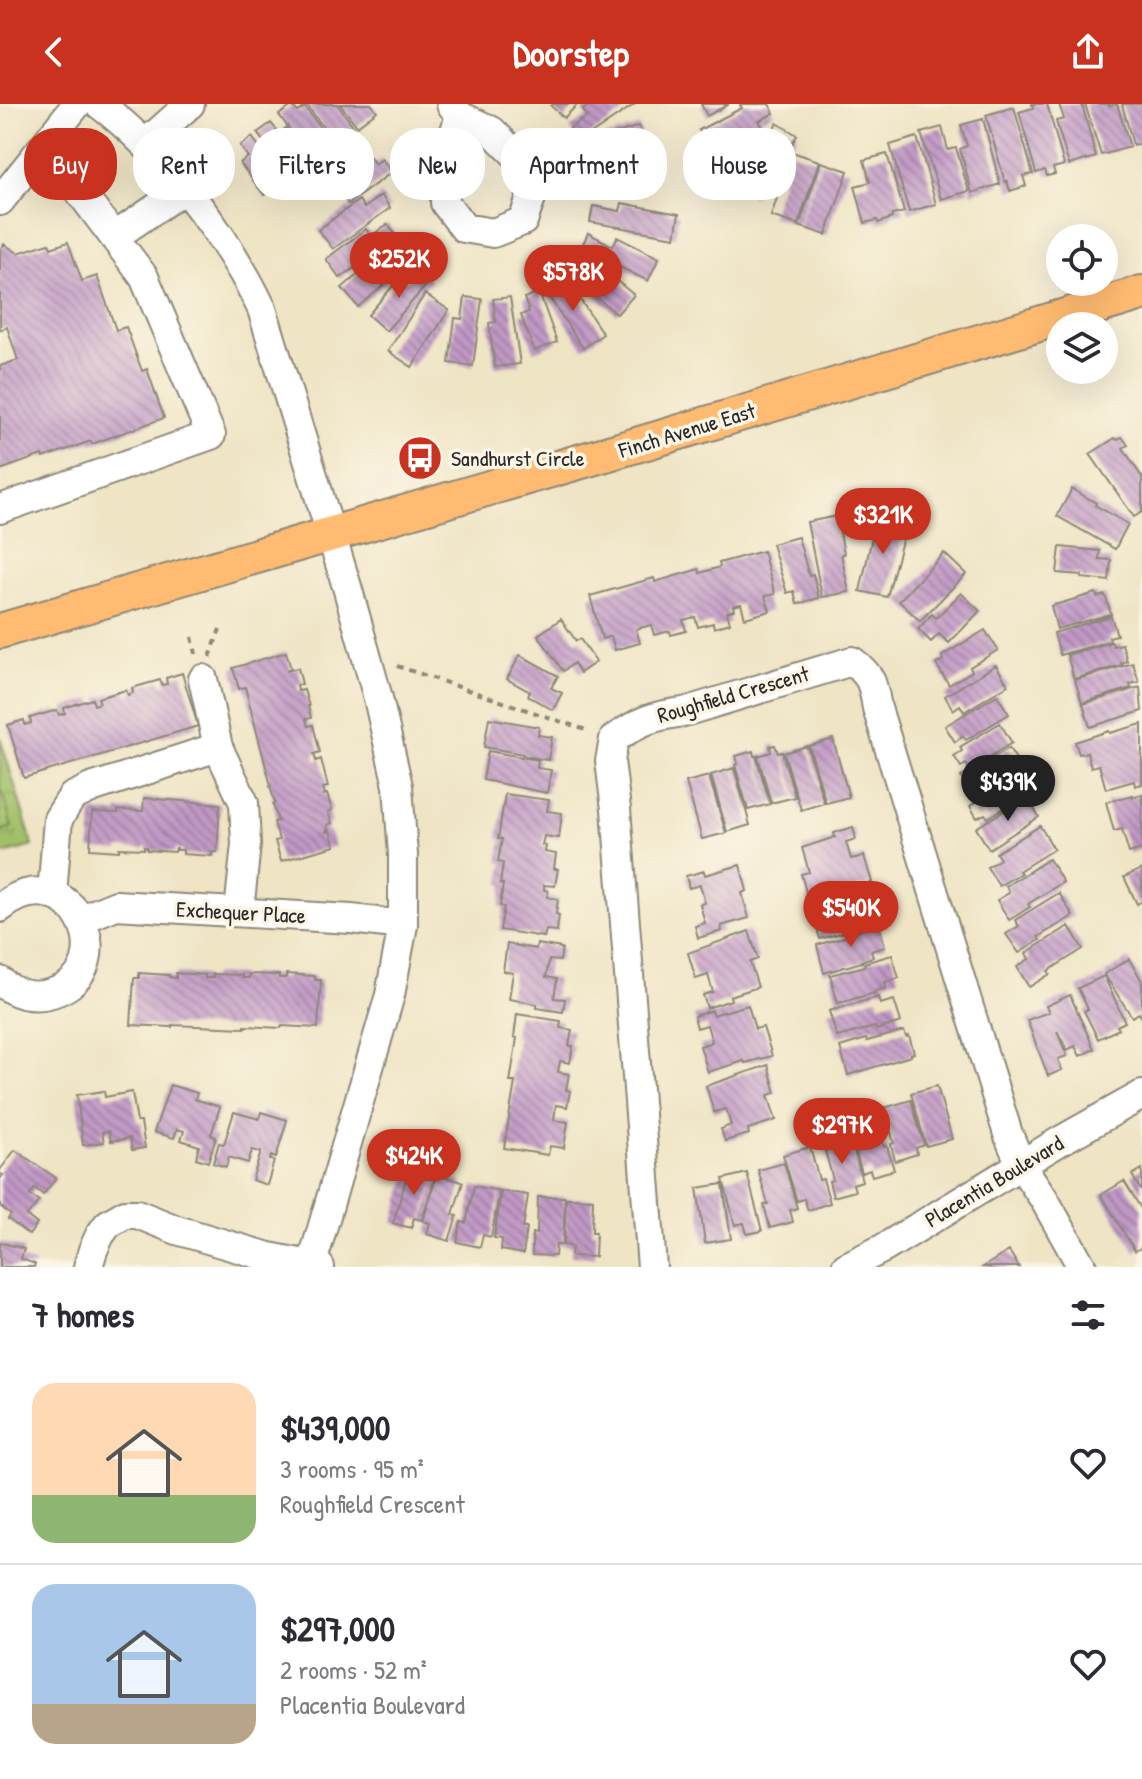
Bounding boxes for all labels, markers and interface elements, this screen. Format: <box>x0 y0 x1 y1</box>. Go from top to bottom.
text: Doorstep <box>513 28 629 77</box>
icon: back <box>32 30 76 74</box>
icon: share <box>1066 30 1110 74</box>
chip: Buy <box>24 128 117 200</box>
chip: Rent <box>133 128 235 200</box>
chip: Filters <box>251 128 374 200</box>
chip: New <box>390 128 485 200</box>
chip: Apartment <box>501 128 667 200</box>
chip: House <box>683 128 796 200</box>
map controls <box>1046 224 1118 384</box>
button: locate <box>1046 224 1118 296</box>
pin: $252K <box>343 232 455 300</box>
text: $252K <box>368 240 430 275</box>
pin: $578K <box>517 245 629 313</box>
text: $578K <box>542 253 604 288</box>
button: layers <box>1046 312 1118 384</box>
street label: Finch Avenue East <box>614 395 759 465</box>
bus stop icon: Sandhurst Circle <box>396 434 444 482</box>
place label: Sandhurst Circle <box>451 443 585 473</box>
pin: $321K <box>827 488 939 556</box>
text: $321K <box>853 496 913 531</box>
street label: Roughfield Crescent <box>654 658 813 730</box>
pin: $439K <box>952 755 1064 823</box>
text: $439K <box>979 763 1037 798</box>
pin: $540K <box>795 881 907 949</box>
text: $540K <box>821 889 881 924</box>
street label: Exchequer Place <box>175 894 307 930</box>
pin: $297K <box>786 1098 898 1166</box>
text: $297K <box>811 1106 873 1141</box>
street label: Placentia Boulevard <box>919 1128 1069 1234</box>
pin: $424K <box>358 1129 470 1197</box>
text: $424K <box>385 1137 443 1172</box>
text: 7 homes <box>32 1292 134 1338</box>
icon: filters <box>1066 1293 1110 1337</box>
text: $439,000 <box>280 1405 390 1451</box>
icon: home <box>96 1415 192 1511</box>
icon: heart <box>1066 1441 1110 1485</box>
text: 3 rooms · 95 m² <box>280 1451 424 1486</box>
text: Roughfield Crescent <box>280 1486 465 1521</box>
text: $297,000 <box>280 1606 395 1652</box>
icon: home <box>96 1616 192 1712</box>
icon: heart <box>1066 1642 1110 1686</box>
text: 2 rooms · 52 m² <box>280 1652 427 1687</box>
text: Placentia Boulevard <box>280 1687 465 1722</box>

